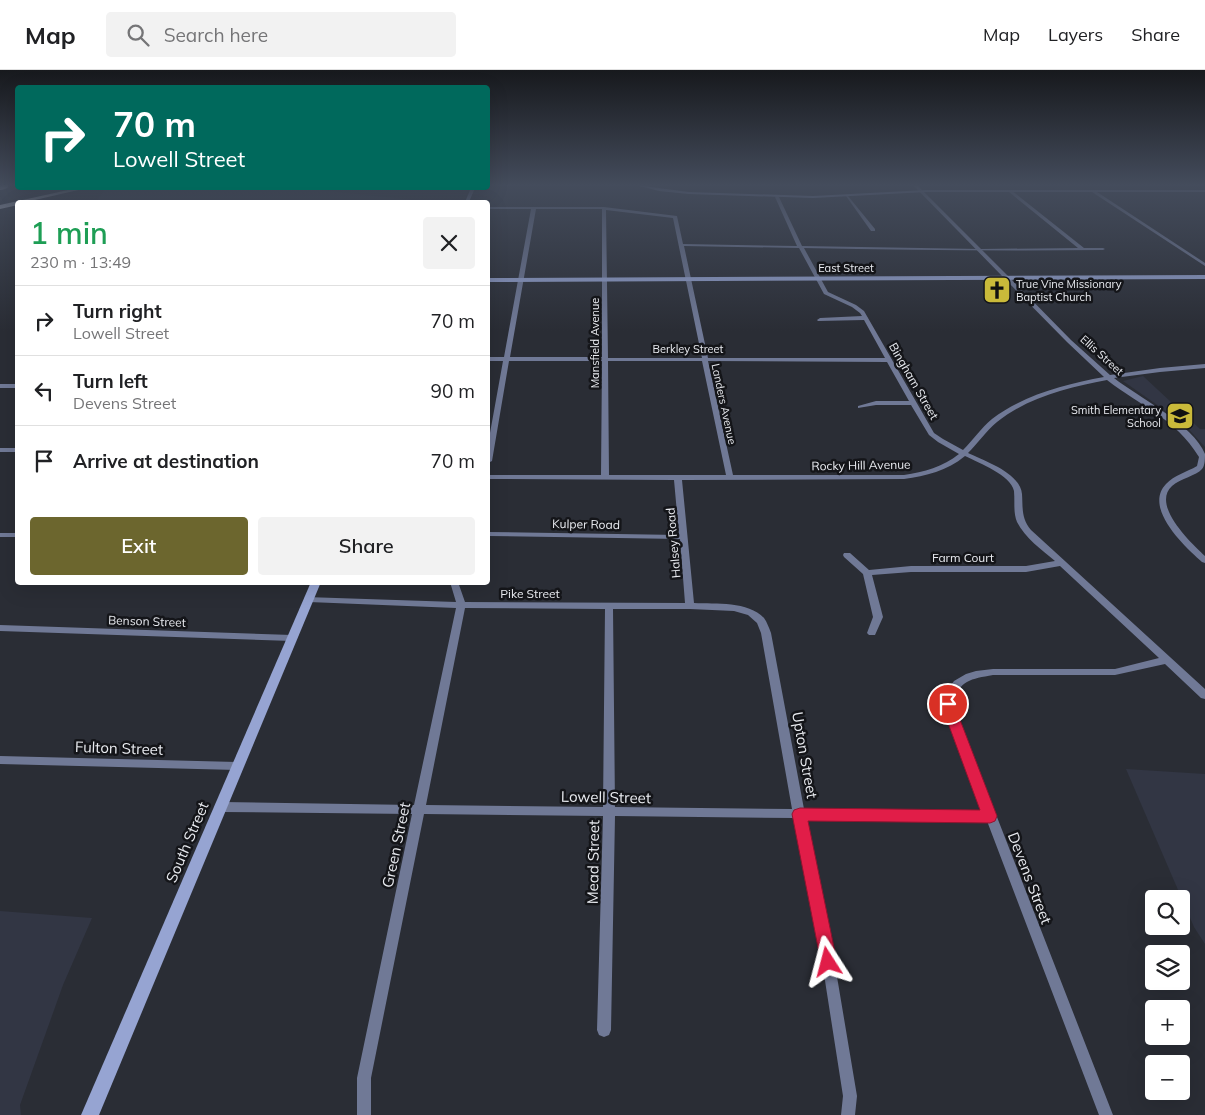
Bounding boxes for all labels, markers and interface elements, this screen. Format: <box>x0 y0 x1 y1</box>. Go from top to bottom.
search box <box>106 12 456 57</box>
text: Map <box>25 20 76 50</box>
icon: search <box>124 21 152 49</box>
text: Search here <box>164 23 268 47</box>
text: Map <box>983 23 1020 46</box>
text: Layers <box>1048 23 1103 46</box>
text: Share <box>1131 23 1180 46</box>
text: 70 m <box>113 102 196 146</box>
icon: right <box>30 105 95 170</box>
text: Lowell Street <box>113 145 245 173</box>
text: 1 min <box>30 214 108 252</box>
button: close <box>423 217 475 269</box>
text: 230 m · 13:49 <box>30 252 131 272</box>
street label: East Street <box>818 261 874 275</box>
church icon: True Vine Missionary Baptist Church <box>982 275 1012 305</box>
place label: True Vine Missionary Baptist Church <box>1016 277 1122 304</box>
street label: Mansfield Avenue <box>588 298 602 388</box>
text: Turn right <box>73 299 162 323</box>
icon: right <box>30 307 58 335</box>
text: 70 m <box>431 309 475 333</box>
text: Lowell Street <box>73 323 169 343</box>
street label: Ellis Street <box>1078 332 1127 378</box>
street label: Bingham Street <box>886 340 942 422</box>
street label: Berkley Street <box>653 342 724 356</box>
street label: Landers Avenue <box>709 362 739 446</box>
text: Turn left <box>73 369 148 393</box>
icon: left <box>30 377 58 405</box>
text: 90 m <box>431 379 475 403</box>
text: Devens Street <box>73 393 176 413</box>
school or university icon: Smith Elementary School <box>1165 401 1195 431</box>
place label: Smith Elementary School <box>1071 403 1161 430</box>
icon: arrive <box>30 447 58 475</box>
text: Arrive at destination <box>73 449 259 473</box>
text: 70 m <box>431 449 475 473</box>
street label: Rocky Hill Avenue <box>811 457 911 473</box>
street label: Halsey Road <box>662 507 684 579</box>
street label: Kulper Road <box>552 516 620 532</box>
button: Exit <box>30 517 248 575</box>
button: Share <box>258 517 475 575</box>
street label: Farm Court <box>932 550 994 565</box>
street label: Pike Street <box>500 586 560 601</box>
street label: Benson Street <box>108 612 186 630</box>
pin <box>927 683 969 725</box>
icon: arrive <box>934 690 962 718</box>
street label: Upton Street <box>788 710 822 800</box>
street label: Fulton Street <box>74 737 164 759</box>
street label: Lowell Street <box>561 787 651 807</box>
street label: South Street <box>161 799 213 885</box>
street label: Green Street <box>378 801 414 889</box>
street label: Mead Street <box>583 820 603 904</box>
street label: Devens Street <box>1004 829 1056 927</box>
map controls <box>1145 890 1190 1100</box>
button: search <box>1145 890 1190 935</box>
position arrow <box>801 935 853 987</box>
button: layers <box>1145 945 1190 990</box>
button: + <box>1145 1000 1190 1045</box>
button: − <box>1145 1055 1190 1100</box>

